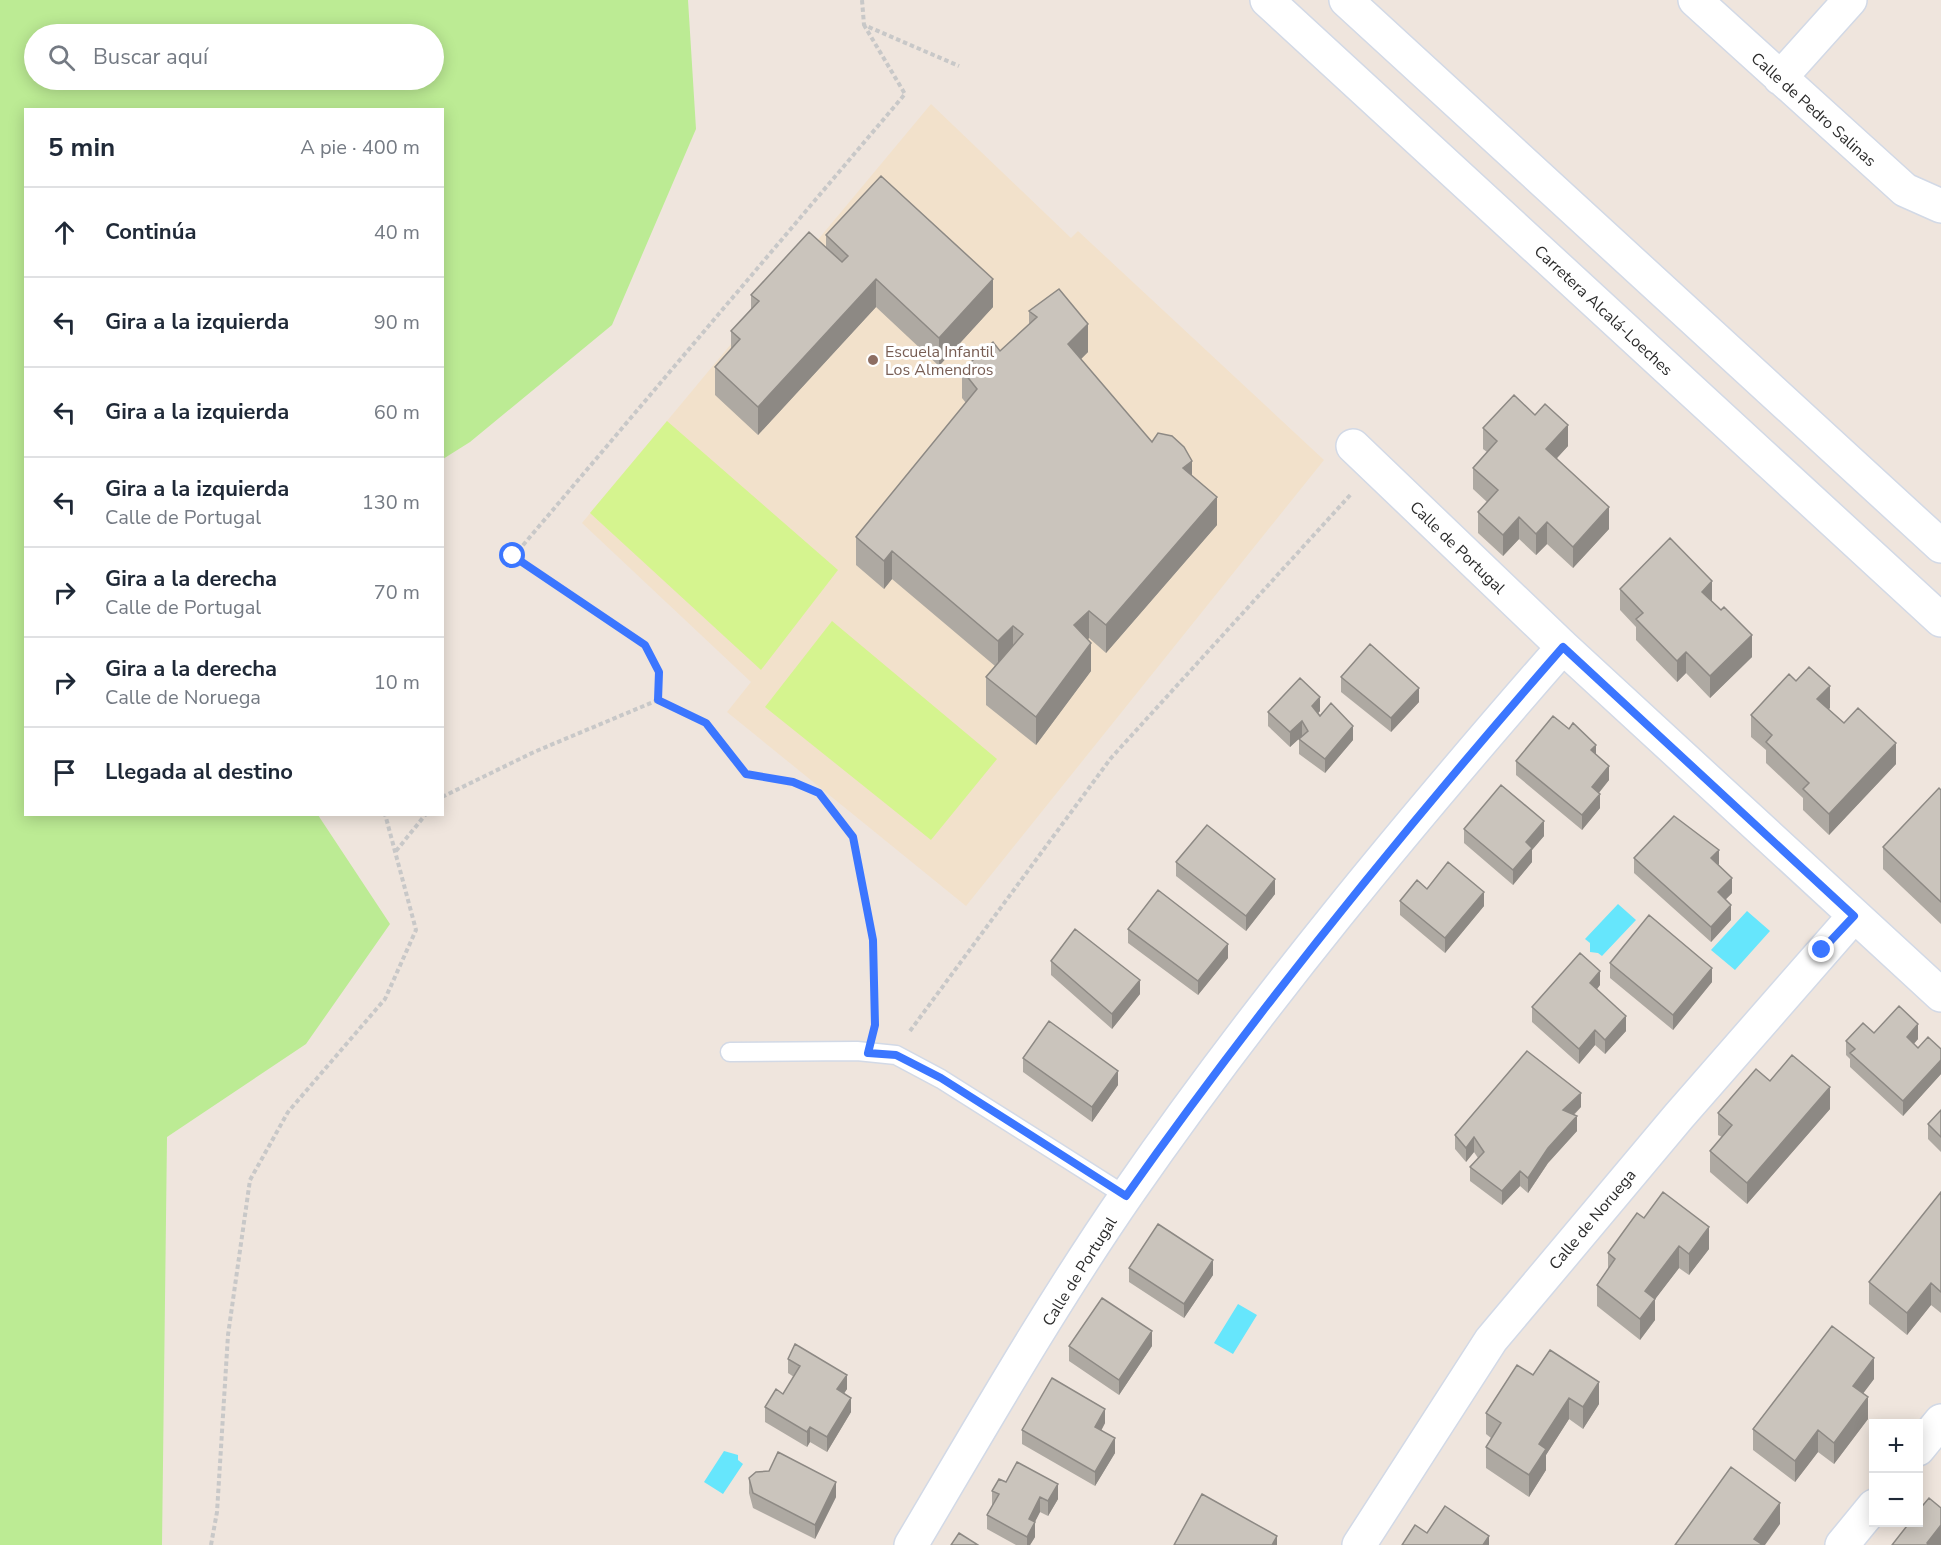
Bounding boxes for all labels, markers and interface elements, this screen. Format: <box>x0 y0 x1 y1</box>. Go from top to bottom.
search box <box>24 24 444 90</box>
icon: search <box>45 41 78 74</box>
text: Buscar aquí <box>93 42 208 72</box>
street label: Calle de Pedro Salinas <box>1746 48 1881 172</box>
text: 5 min <box>48 130 115 165</box>
text: A pie · 400 m <box>300 134 420 161</box>
icon: ahead <box>48 216 81 249</box>
text: Continúa <box>105 217 196 247</box>
text: 40 m <box>374 219 420 246</box>
street label: Carretera Alcalá-Loeches <box>1529 241 1677 381</box>
icon: left <box>48 306 81 339</box>
text: Gira a la izquierda <box>105 307 289 337</box>
text: 90 m <box>374 309 420 336</box>
place label: Escuela Infantil Los Almendros <box>885 341 994 381</box>
marker: Escuela Infantil Los Almendros <box>866 353 880 367</box>
icon: left <box>48 396 81 429</box>
text: Gira a la izquierda <box>105 397 289 427</box>
text: 60 m <box>374 399 420 426</box>
text: Gira a la izquierda <box>105 474 289 504</box>
icon: left <box>48 486 81 519</box>
text: 130 m <box>362 489 420 516</box>
street label: Calle de Portugal <box>1405 496 1510 599</box>
text: Calle de Portugal <box>105 504 261 531</box>
route start <box>499 542 525 568</box>
text: Gira a la derecha <box>105 564 277 594</box>
icon: right <box>48 576 81 609</box>
text: 70 m <box>374 579 420 606</box>
text: Calle de Portugal <box>105 594 261 621</box>
text: Gira a la derecha <box>105 654 277 684</box>
icon: right <box>48 666 81 699</box>
text: 10 m <box>374 669 420 696</box>
text: Calle de Noruega <box>105 684 261 711</box>
icon: arrive <box>48 756 81 789</box>
text: Llegada al destino <box>105 757 293 787</box>
route end <box>1808 936 1834 962</box>
street label: Calle de Noruega <box>1544 1165 1641 1275</box>
street label: Calle de Portugal <box>1037 1213 1122 1330</box>
map controls <box>1869 1419 1923 1527</box>
button: + <box>1869 1419 1923 1473</box>
button: − <box>1869 1473 1923 1527</box>

